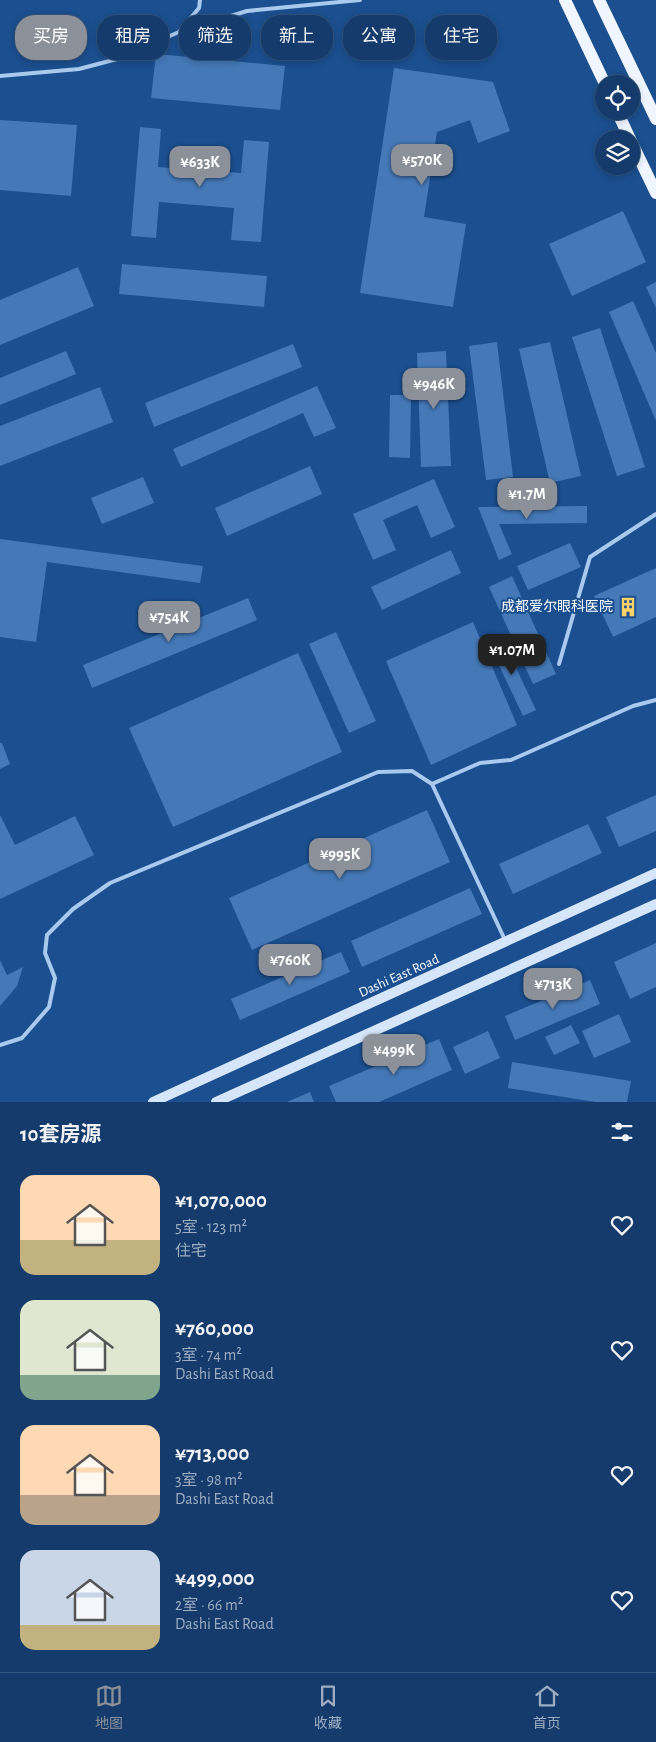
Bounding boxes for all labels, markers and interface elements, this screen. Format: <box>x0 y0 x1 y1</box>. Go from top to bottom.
chip: 买房 <box>15 15 87 60</box>
chip: 租房 <box>97 15 169 60</box>
chip: 筛选 <box>179 15 251 60</box>
chip: 新上 <box>261 15 333 60</box>
chip: 公寓 <box>343 15 415 60</box>
chip: 住宅 <box>425 15 497 60</box>
map controls <box>595 75 640 175</box>
button: locate <box>595 75 640 120</box>
button: layers <box>595 130 640 175</box>
pin: ¥570K <box>387 144 457 186</box>
pin: ¥633K <box>165 146 235 188</box>
text: ¥570K <box>402 152 442 168</box>
text: ¥633K <box>180 154 220 170</box>
pin: ¥946K <box>399 368 469 410</box>
text: ¥946K <box>413 376 455 392</box>
pin: ¥1.7M <box>492 478 562 520</box>
text: ¥1.7M <box>508 486 546 502</box>
building icon: 成都爱尔眼科医院 <box>617 596 639 618</box>
place label: 成都爱尔眼科医院 <box>501 599 613 614</box>
pin: ¥754K <box>134 600 204 643</box>
text: ¥754K <box>149 609 189 625</box>
pin: ¥1.07M <box>471 634 553 676</box>
text: ¥1.07M <box>489 642 535 658</box>
pin: ¥995K <box>305 838 375 880</box>
text: ¥995K <box>320 846 360 862</box>
pin: ¥760K <box>255 944 325 986</box>
text: ¥760K <box>270 952 310 968</box>
street label: Dashi East Road <box>357 952 441 1000</box>
pin: ¥713K <box>518 968 588 1010</box>
text: ¥713K <box>534 976 572 992</box>
pin: ¥499K <box>359 1034 429 1076</box>
text: ¥499K <box>373 1042 415 1058</box>
icon: filters <box>608 1118 636 1146</box>
text: 10套房源 <box>20 1124 102 1145</box>
text: ¥1,070,000 <box>175 1190 267 1211</box>
icon: home <box>60 1195 120 1255</box>
icon: heart <box>608 1211 636 1239</box>
text: 5室 · 123 m² <box>175 1219 247 1235</box>
text: 住宅 <box>175 1243 207 1259</box>
text: ¥760,000 <box>175 1318 254 1339</box>
icon: home <box>60 1320 120 1380</box>
icon: heart <box>608 1336 636 1364</box>
text: 3室 · 74 m² <box>175 1347 242 1363</box>
text: Dashi East Road <box>175 1366 274 1382</box>
text: ¥713,000 <box>175 1443 249 1464</box>
icon: home <box>60 1445 120 1505</box>
icon: heart <box>608 1461 636 1489</box>
text: 3室 · 98 m² <box>175 1472 243 1488</box>
text: Dashi East Road <box>175 1491 274 1507</box>
text: ¥499,000 <box>175 1568 255 1589</box>
icon: home <box>60 1570 120 1630</box>
icon: heart <box>608 1586 636 1614</box>
text: 2室 · 66 m² <box>175 1597 243 1613</box>
text: Dashi East Road <box>175 1616 274 1632</box>
tab: 地图 <box>95 1682 123 1733</box>
tab: 收藏 <box>314 1682 342 1733</box>
tab: 首页 <box>533 1682 561 1733</box>

